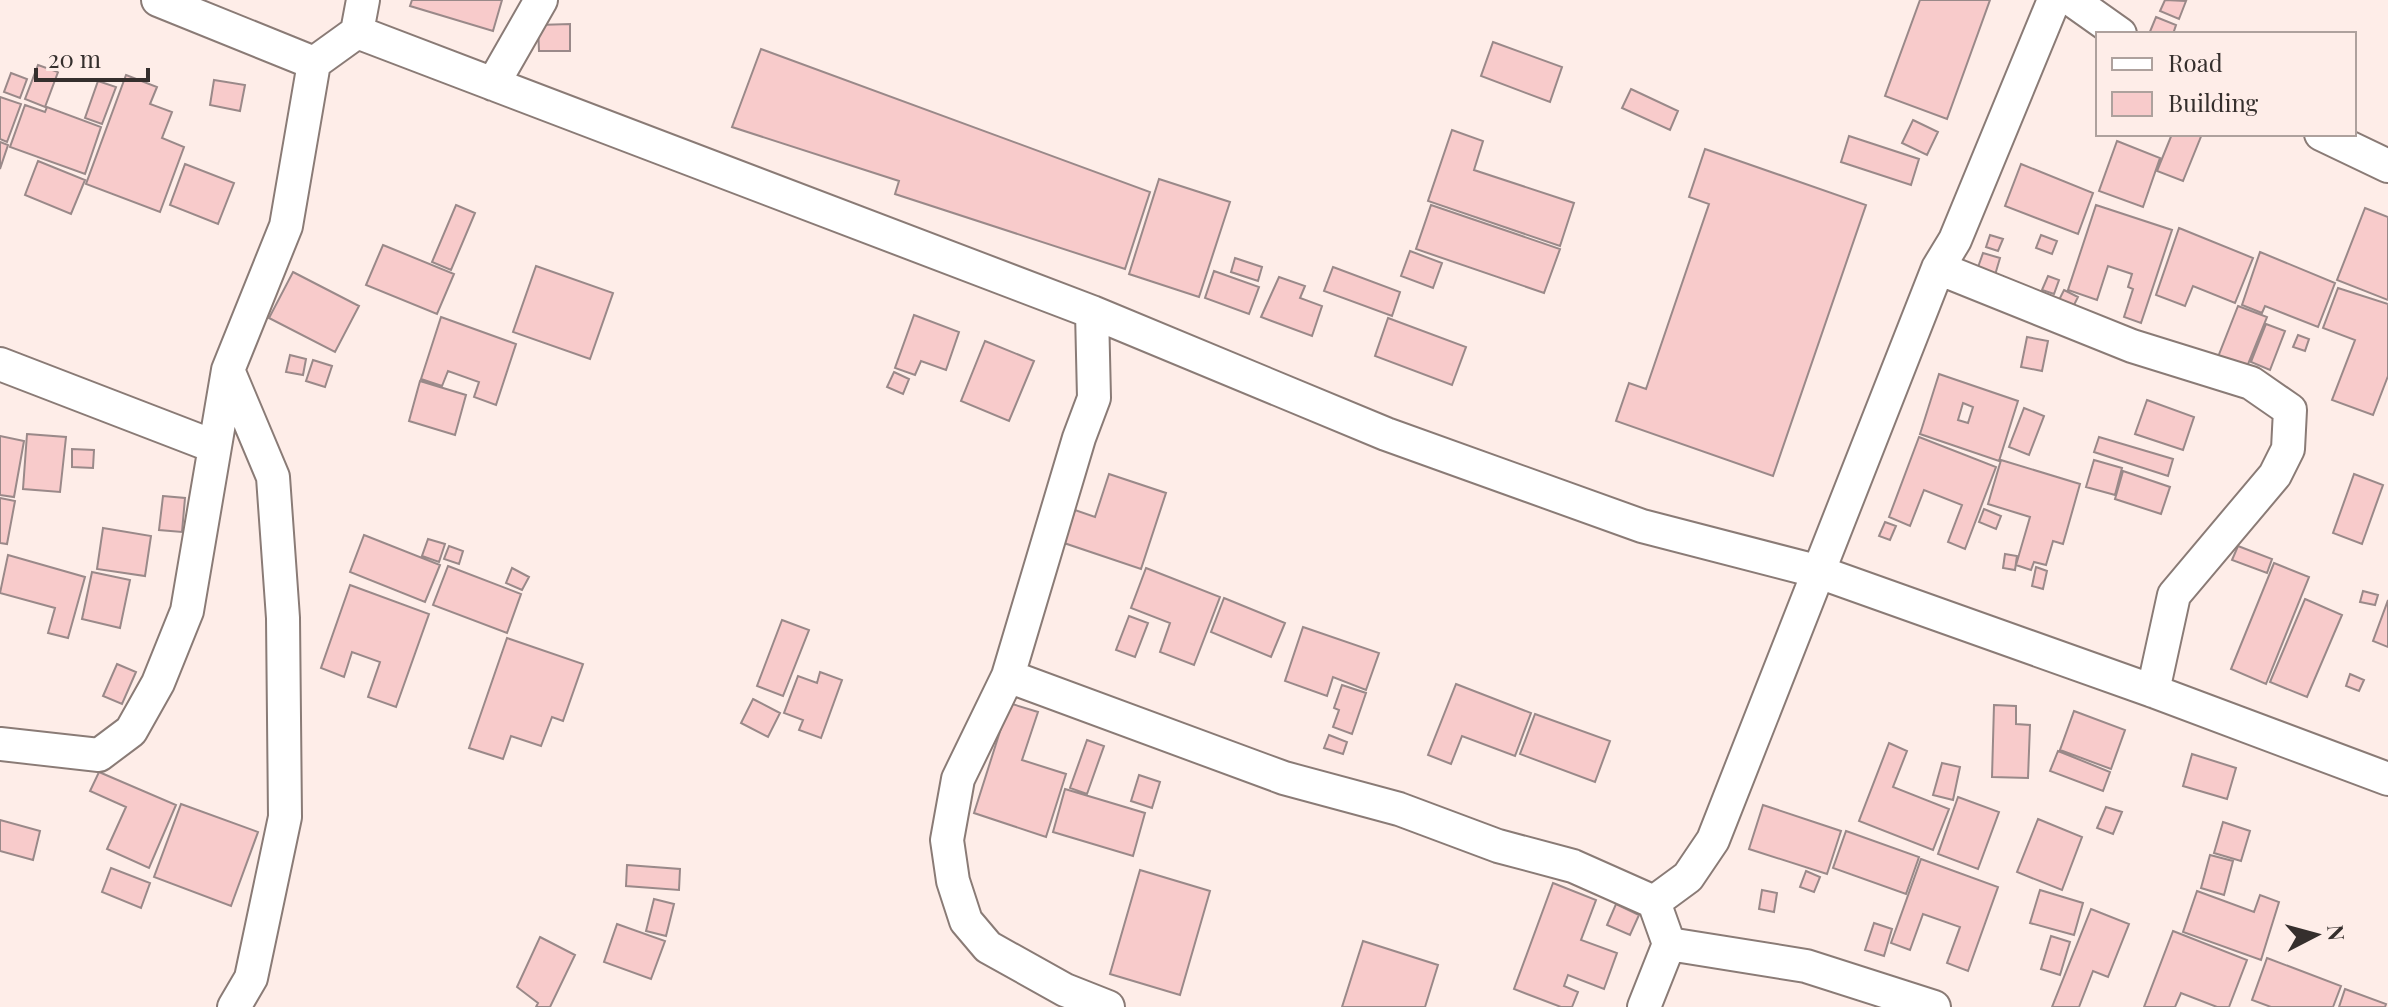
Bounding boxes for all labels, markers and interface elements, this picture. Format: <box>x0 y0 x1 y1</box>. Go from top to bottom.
scale bar <box>36 32 148 82</box>
legend <box>2096 32 2356 136</box>
text: 20 m <box>48 42 101 74</box>
text: Road <box>2168 46 2223 78</box>
text: Building <box>2168 86 2259 118</box>
north arrow <box>2276 895 2356 975</box>
text: N <box>2321 923 2353 942</box>

